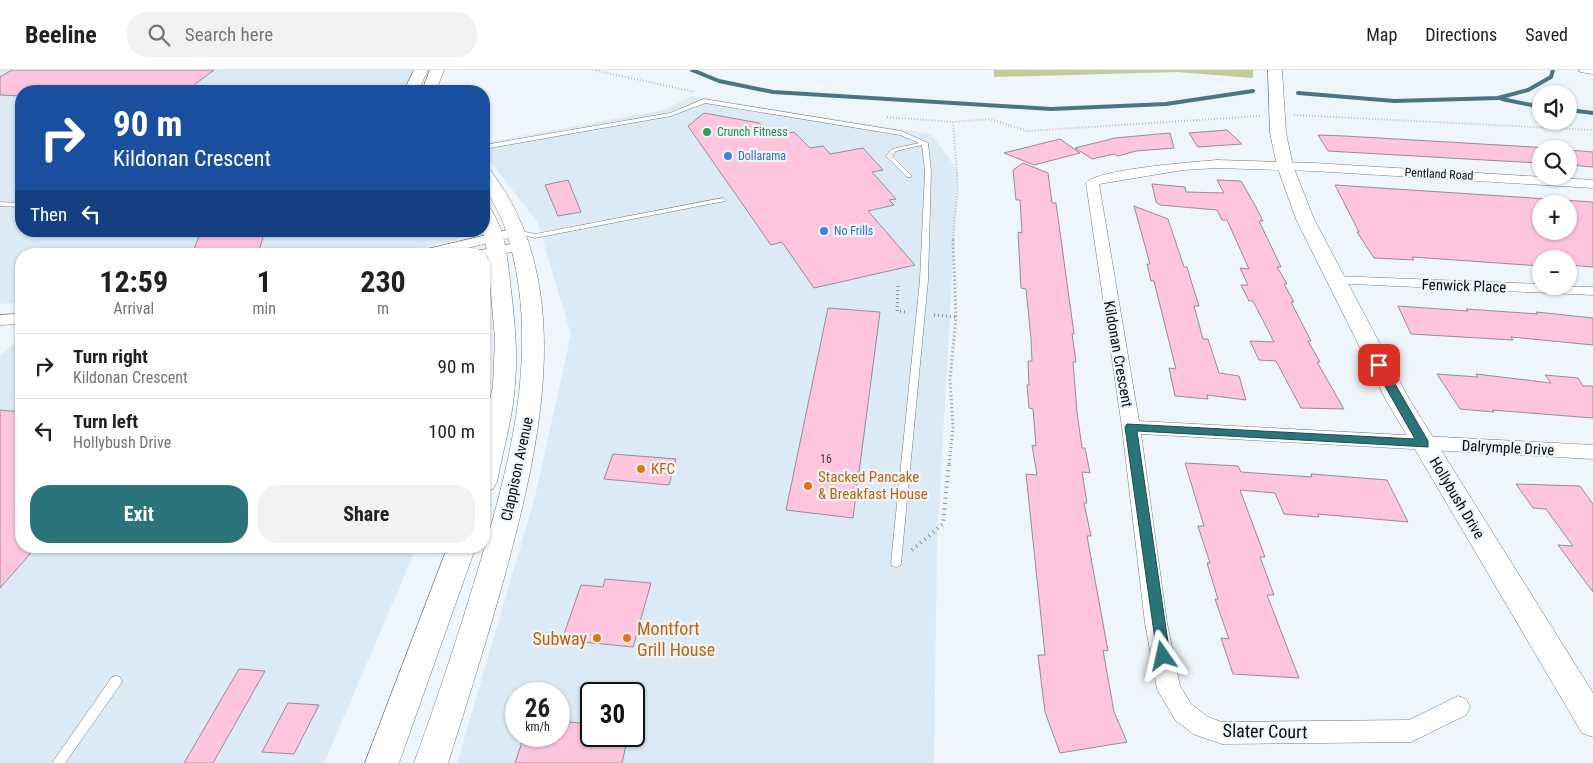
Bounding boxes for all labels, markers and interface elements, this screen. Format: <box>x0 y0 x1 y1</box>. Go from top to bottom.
search box <box>127 12 477 57</box>
text: Beeline <box>25 21 97 49</box>
icon: search <box>145 21 173 49</box>
text: Search here <box>185 23 273 46</box>
text: Map <box>1366 24 1397 45</box>
text: Directions <box>1425 24 1497 45</box>
text: Saved <box>1525 24 1568 45</box>
map controls <box>1532 85 1577 295</box>
button: sound <box>1532 85 1577 130</box>
text: 90 m <box>113 104 182 145</box>
icon: right <box>30 105 95 170</box>
place label: Crunch Fitness <box>717 125 788 139</box>
marker: Crunch Fitness <box>701 126 713 138</box>
button: search <box>1532 140 1577 185</box>
text: Kildonan Crescent <box>113 146 271 171</box>
place label: Dollarama <box>738 149 786 163</box>
marker: Dollarama <box>722 150 734 162</box>
street label: Pentland Road <box>1404 165 1474 183</box>
button: + <box>1532 195 1577 240</box>
icon: left <box>77 200 105 228</box>
text: Then <box>30 203 67 226</box>
place label: No Frills <box>834 224 873 238</box>
marker: No Frills <box>818 225 830 237</box>
button: − <box>1532 250 1577 295</box>
text: 12:59 <box>99 264 168 299</box>
text: 1 <box>257 264 272 299</box>
text: 230 <box>360 264 406 299</box>
street label: Fenwick Place <box>1421 276 1507 296</box>
text: Arrival <box>113 299 154 318</box>
text: min <box>252 299 276 318</box>
text: m <box>377 299 389 318</box>
street label: Kildonan Crescent <box>1100 299 1136 409</box>
pin <box>1358 344 1400 386</box>
text: Turn right <box>73 345 148 368</box>
icon: arrive <box>1365 351 1393 379</box>
icon: right <box>30 352 58 380</box>
text: 90 m <box>438 355 475 378</box>
text: Kildonan Crescent <box>73 368 188 387</box>
text: Turn left <box>73 410 138 433</box>
street label: Clappison Avenue <box>497 415 537 523</box>
icon: left <box>30 417 58 445</box>
text: 100 m <box>428 420 475 443</box>
text: Hollybush Drive <box>73 433 171 452</box>
street label: Dalrymple Drive <box>1461 437 1555 459</box>
house number: 16 <box>820 452 832 466</box>
street label: Hollybush Drive <box>1426 454 1488 542</box>
place label: KFC <box>651 460 675 478</box>
marker: KFC <box>635 463 647 475</box>
place label: Stacked Pancake & Breakfast House <box>818 468 928 503</box>
marker: Stacked Pancake & Breakfast House <box>802 480 814 492</box>
button: Exit <box>30 485 248 543</box>
button: Share <box>258 485 475 543</box>
place label: Montfort Grill House <box>637 618 715 660</box>
place label: Subway <box>532 628 587 649</box>
position arrow <box>1136 629 1188 681</box>
marker: Subway <box>591 632 603 644</box>
marker: Montfort Grill House <box>621 632 633 644</box>
speed limit sign: 30 <box>580 682 645 747</box>
text: 26 <box>525 694 550 723</box>
text: km/h <box>525 720 550 734</box>
street label: Slater Court <box>1222 720 1308 742</box>

